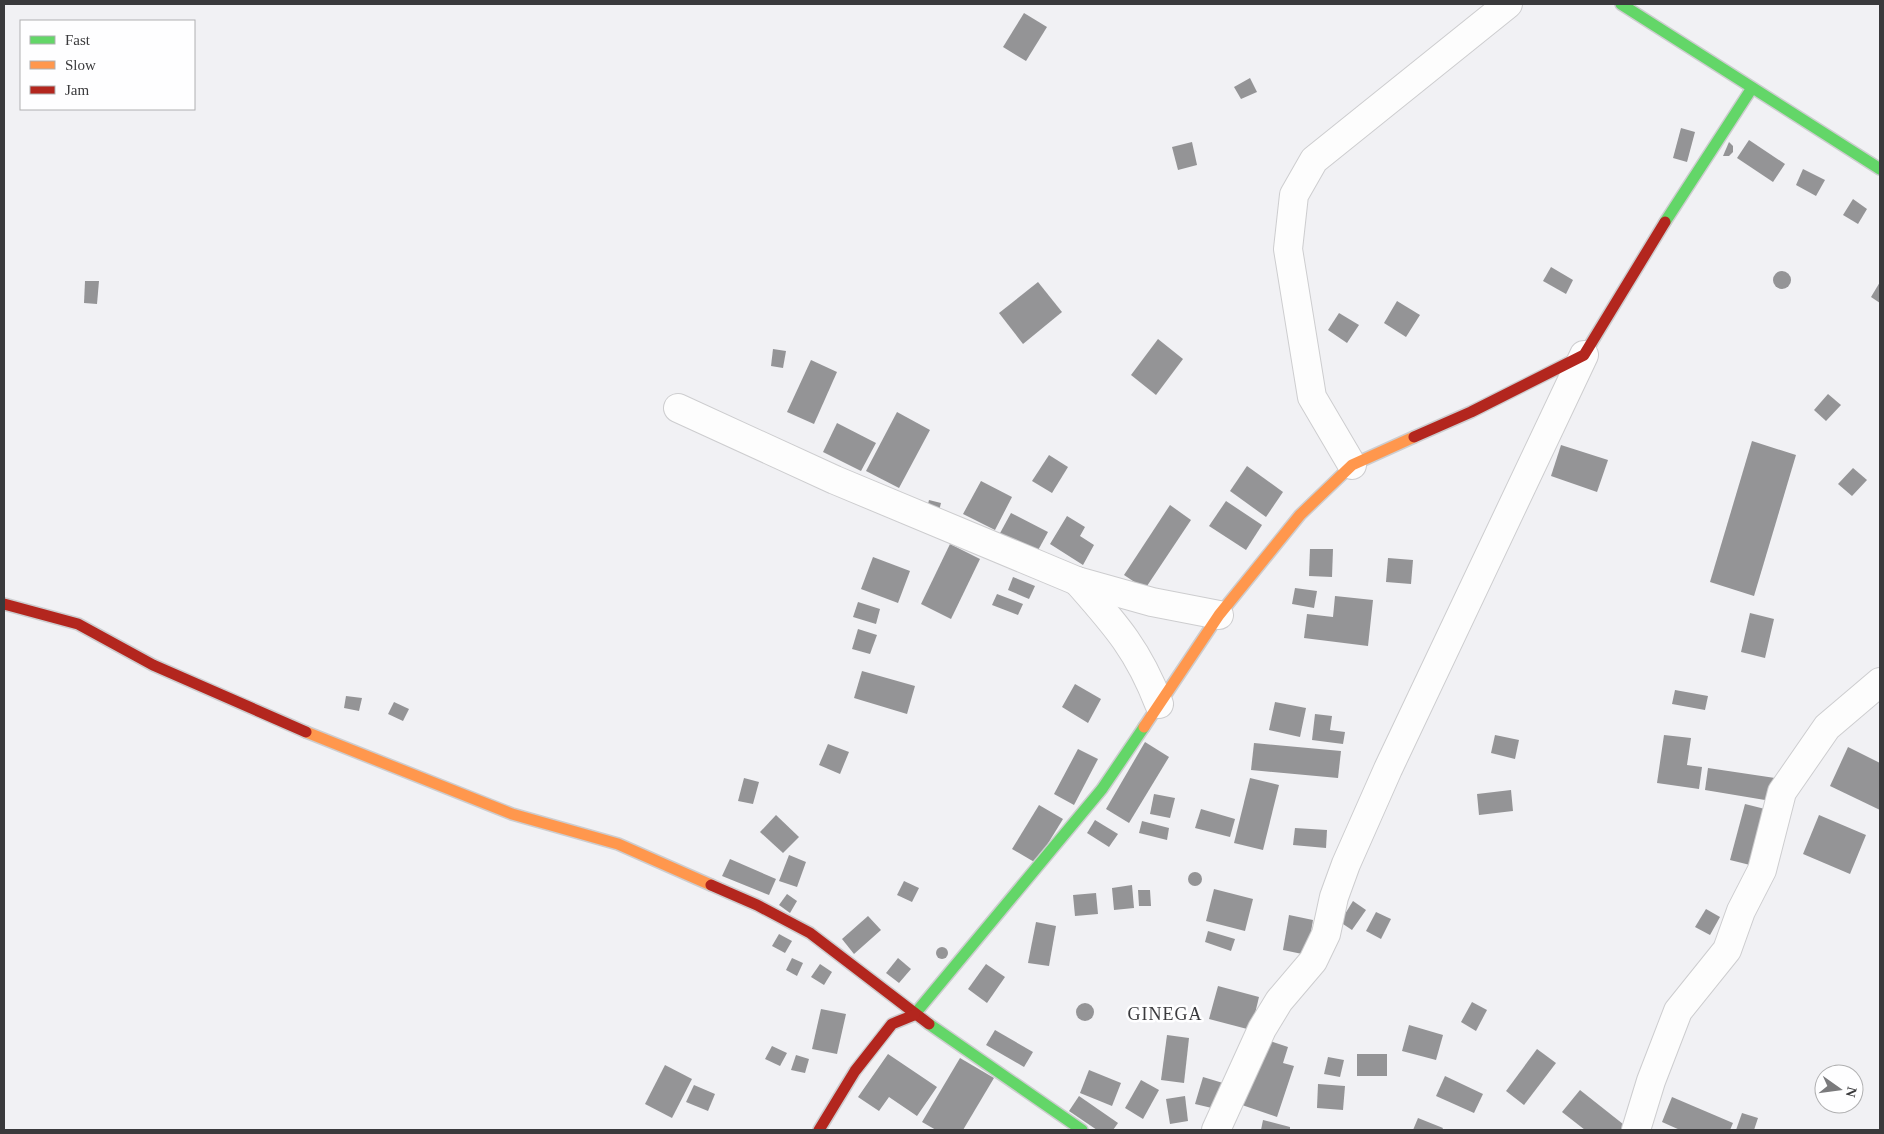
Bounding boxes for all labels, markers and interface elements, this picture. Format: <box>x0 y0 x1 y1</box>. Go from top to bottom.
legend <box>20 20 195 110</box>
text: Fast <box>65 32 91 48</box>
text: Slow <box>65 57 96 73</box>
text: Jam <box>65 82 89 98</box>
district label: GINEGA <box>1128 1004 1203 1024</box>
north arrow <box>1814 1064 1864 1114</box>
text: N <box>1843 1085 1860 1099</box>

